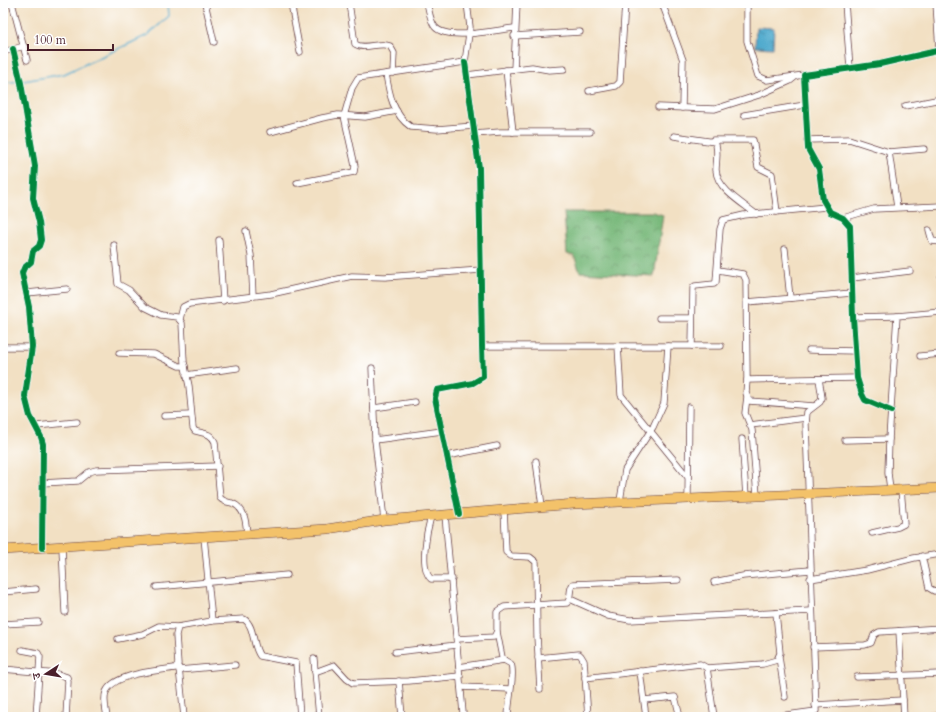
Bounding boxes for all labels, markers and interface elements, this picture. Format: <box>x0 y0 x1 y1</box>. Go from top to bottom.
scale bar <box>28 26 113 52</box>
text: 100 m <box>34 32 67 48</box>
north arrow <box>26 654 66 694</box>
text: उ <box>28 670 45 681</box>

